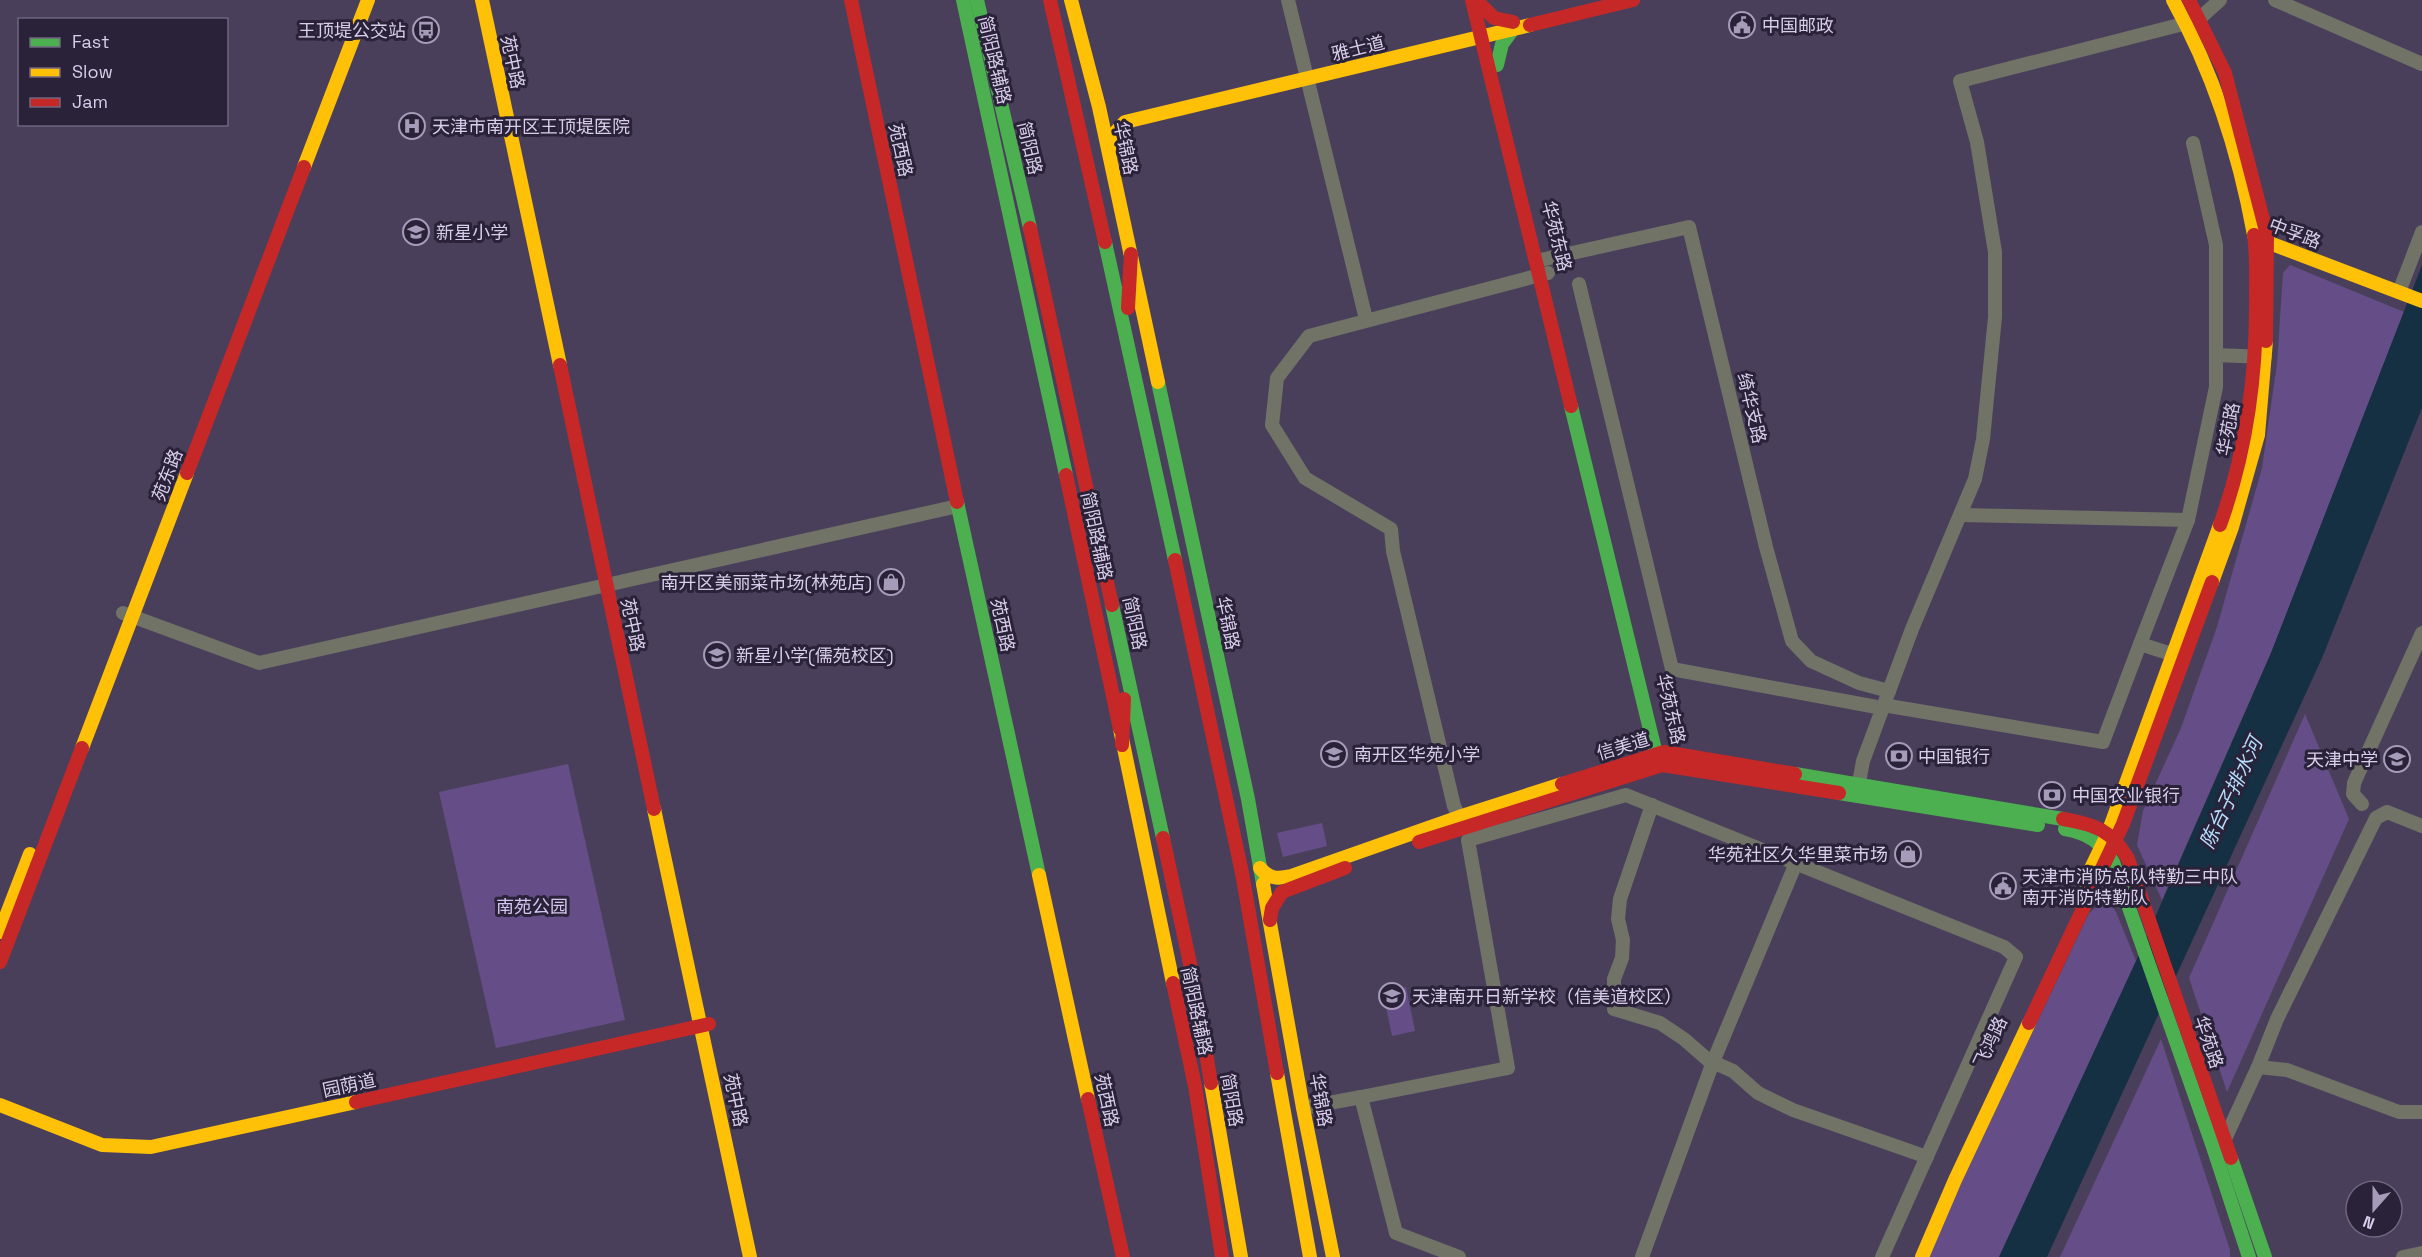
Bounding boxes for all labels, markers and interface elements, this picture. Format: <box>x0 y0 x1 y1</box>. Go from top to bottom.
public building icon: 中国邮政 <box>1727 10 1757 40</box>
street label: 简阳路辅路 <box>974 14 1016 106</box>
place label: 中国邮政 <box>1762 14 1834 37</box>
bus stop icon: 王顶堤公交站 <box>411 15 441 45</box>
legend <box>18 18 228 126</box>
place label: 王顶堤公交站 <box>298 19 406 42</box>
text: Fast <box>72 30 109 53</box>
street label: 雅士道 <box>1329 30 1387 66</box>
street label: 苑中路 <box>496 33 530 91</box>
text: Slow <box>72 60 113 83</box>
text: Jam <box>72 90 108 113</box>
hospital icon: 天津市南开区王顶堤医院 <box>397 111 427 141</box>
place label: 天津市南开区王顶堤医院 <box>432 115 630 138</box>
street label: 简阳路 <box>1013 119 1047 177</box>
street label: 华锦路 <box>1109 119 1143 177</box>
street label: 苑西路 <box>884 121 918 179</box>
street label: 华苑东路 <box>1537 198 1577 274</box>
street label: 中孚路 <box>2266 213 2324 253</box>
school or university icon: 新星小学 <box>401 217 431 247</box>
place label: 新星小学 <box>436 221 508 244</box>
street label: 绮华支路 <box>1733 370 1771 446</box>
street label: 华苑路 <box>2212 400 2244 458</box>
street label: 苑东路 <box>147 446 187 504</box>
street label: 简阳路辅路 <box>1076 490 1118 582</box>
shop icon: 南开区美丽菜市场(林苑店) <box>876 567 906 597</box>
place label: 南开区美丽菜市场(林苑店) <box>660 571 872 594</box>
street label: 简阳路 <box>1118 594 1152 652</box>
street label: 华锦路 <box>1211 594 1245 652</box>
street label: 苑中路 <box>616 596 650 654</box>
street label: 苑西路 <box>986 596 1020 654</box>
school or university icon: 新星小学(儒苑校区) <box>702 640 732 670</box>
place label: 新星小学(儒苑校区) <box>736 644 894 667</box>
street label: 华苑东路 <box>1652 671 1690 747</box>
street label: 信美道 <box>1594 727 1652 765</box>
water label: 陈台子排水河 <box>2194 730 2270 853</box>
school or university icon: 南开区华苑小学 <box>1319 739 1349 769</box>
bank icon: 中国银行 <box>1884 741 1914 771</box>
place label: 南开区华苑小学 <box>1354 743 1480 766</box>
school or university icon: 天津中学 <box>2382 744 2412 774</box>
place label: 中国银行 <box>1918 745 1990 768</box>
place label: 天津中学 <box>2306 748 2378 771</box>
bank icon: 中国农业银行 <box>2037 780 2067 810</box>
place label: 中国农业银行 <box>2072 784 2180 807</box>
shop icon: 华苑社区久华里菜市场 <box>1893 839 1923 869</box>
place label: 华苑社区久华里菜市场 <box>1708 843 1888 866</box>
place label: 天津市消防总队特勤三中队 南开消防特勤队 <box>2022 865 2238 909</box>
public building icon: 天津市消防总队特勤三中队 南开消防特勤队 <box>1988 871 2018 901</box>
park label: 南苑公园 <box>496 895 568 918</box>
street label: 简阳路辅路 <box>1176 965 1218 1057</box>
school or university icon: 天津南开日新学校（信美道校区） <box>1377 981 1407 1011</box>
place label: 天津南开日新学校（信美道校区） <box>1412 985 1682 1008</box>
street label: 飞鸿路 <box>1968 1013 2012 1071</box>
street label: 华苑路 <box>2189 1013 2229 1071</box>
street label: 园荫道 <box>320 1068 378 1102</box>
street label: 苑中路 <box>719 1071 753 1129</box>
street label: 苑西路 <box>1090 1071 1124 1129</box>
street label: 简阳路 <box>1216 1071 1248 1129</box>
street label: 华锦路 <box>1305 1071 1337 1129</box>
north arrow <box>2344 1179 2404 1239</box>
text: N <box>2360 1211 2378 1234</box>

